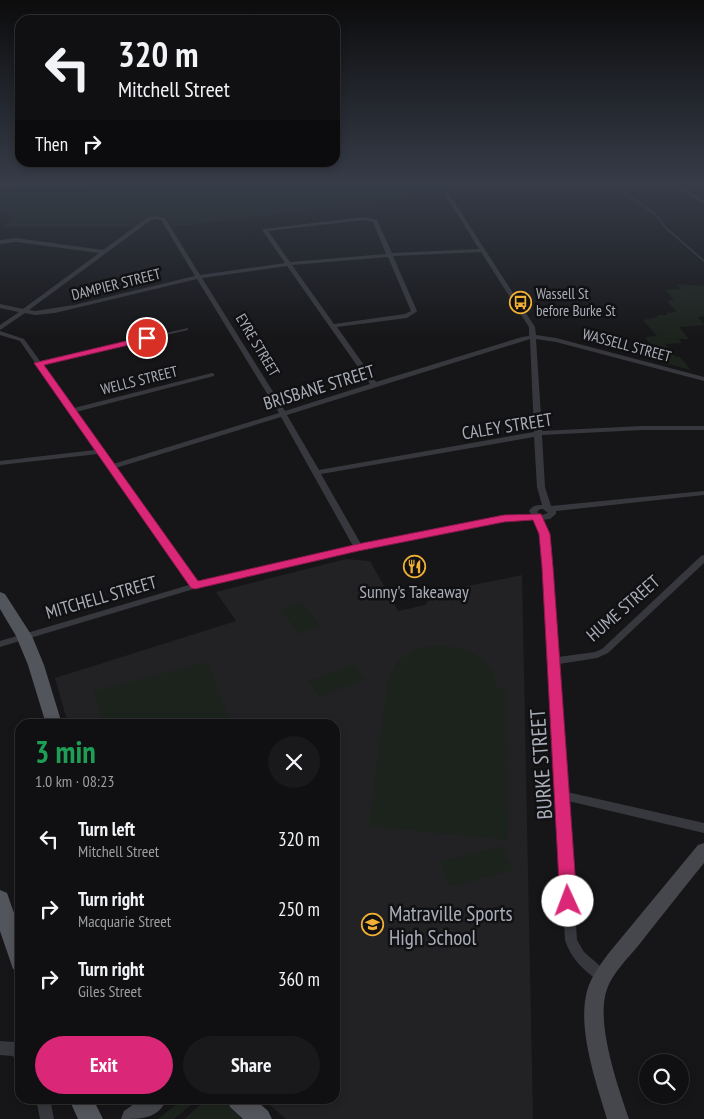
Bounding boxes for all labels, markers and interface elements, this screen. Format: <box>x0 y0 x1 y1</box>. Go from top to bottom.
text: 320 m <box>118 31 199 77</box>
icon: left <box>35 35 100 100</box>
text: Mitchell Street <box>118 75 230 103</box>
icon: right <box>78 130 106 158</box>
text: Then <box>35 132 68 156</box>
street label: DAMPIER STREET <box>69 264 163 304</box>
place label: Wassell St before Burke St <box>536 284 616 320</box>
bus stop icon: Wassell St before Burke St <box>508 290 532 314</box>
street label: EYRE STREET <box>232 310 284 380</box>
pin <box>126 317 168 359</box>
icon: arrive <box>133 324 161 352</box>
street label: WASSELL STREET <box>581 324 674 366</box>
street label: BRISBANE STREET <box>261 359 377 415</box>
street label: WELLS STREET <box>99 361 180 399</box>
street label: CALEY STREET <box>460 408 554 444</box>
restaurant icon: Sunny's Takeaway <box>402 554 426 578</box>
street label: MITCHELL STREET <box>43 570 159 624</box>
street label: HUME STREET <box>582 570 664 646</box>
place label: Sunny's Takeaway <box>359 580 469 603</box>
street label: BURKE STREET <box>524 707 558 820</box>
text: 3 min <box>35 732 96 771</box>
button: close <box>268 736 320 788</box>
text: 1.0 km · 08:23 <box>35 771 115 791</box>
text: Turn left <box>78 817 135 841</box>
icon: left <box>35 825 63 853</box>
text: 320 m <box>278 827 320 851</box>
text: Mitchell Street <box>78 841 159 861</box>
position arrow <box>541 874 593 926</box>
text: Turn right <box>78 887 144 911</box>
icon: right <box>35 895 63 923</box>
text: 250 m <box>278 897 320 921</box>
place label: Matraville Sports High School <box>389 900 513 951</box>
text: Macquarie Street <box>78 911 171 931</box>
school or university icon: Matraville Sports High School <box>361 913 385 937</box>
text: Turn right <box>78 957 144 981</box>
icon: right <box>35 965 63 993</box>
text: 360 m <box>278 967 320 991</box>
text: Giles Street <box>78 981 142 1001</box>
button: Exit <box>35 1036 173 1094</box>
button: Share <box>183 1036 320 1094</box>
map controls <box>639 1054 689 1104</box>
button: search <box>639 1054 689 1104</box>

